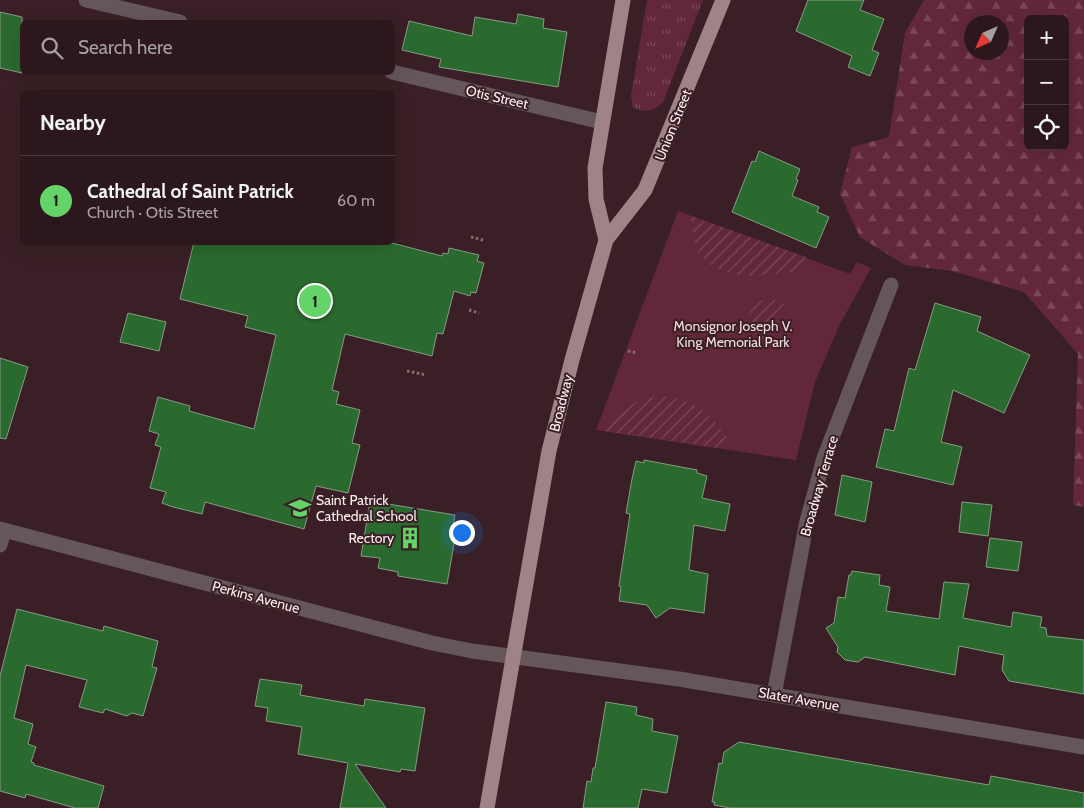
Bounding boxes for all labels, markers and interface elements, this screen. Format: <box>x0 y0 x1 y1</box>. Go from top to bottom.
north arrow <box>964 15 1009 60</box>
map controls <box>1024 15 1069 150</box>
button: + <box>1024 15 1069 60</box>
search box <box>20 20 395 75</box>
icon: search <box>38 34 66 62</box>
text: Search here <box>78 36 172 59</box>
button: − <box>1024 60 1069 105</box>
street label: Otis Street <box>464 81 530 113</box>
street label: Union Street <box>651 86 696 163</box>
button: locate <box>1024 105 1069 150</box>
text: Nearby <box>40 110 106 135</box>
text: Cathedral of Saint Patrick <box>87 180 294 203</box>
text: 1 <box>53 191 59 210</box>
text: 60 m <box>337 191 375 210</box>
text: Church · Otis Street <box>87 203 218 222</box>
pin: 1 <box>299 282 331 320</box>
park label: Monsignor Joseph V. King Memorial Park <box>674 317 793 351</box>
street label: Broadway <box>545 373 577 433</box>
street label: Broadway Terrace <box>796 434 842 538</box>
place label: Saint Patrick Cathedral School <box>316 491 417 525</box>
school or university icon: Saint Patrick Cathedral School <box>287 495 313 521</box>
your location <box>449 520 475 546</box>
building icon: Rectory <box>397 525 423 551</box>
place label: Rectory <box>348 529 394 547</box>
street label: Perkins Avenue <box>210 577 302 617</box>
street label: Slater Avenue <box>757 683 841 715</box>

